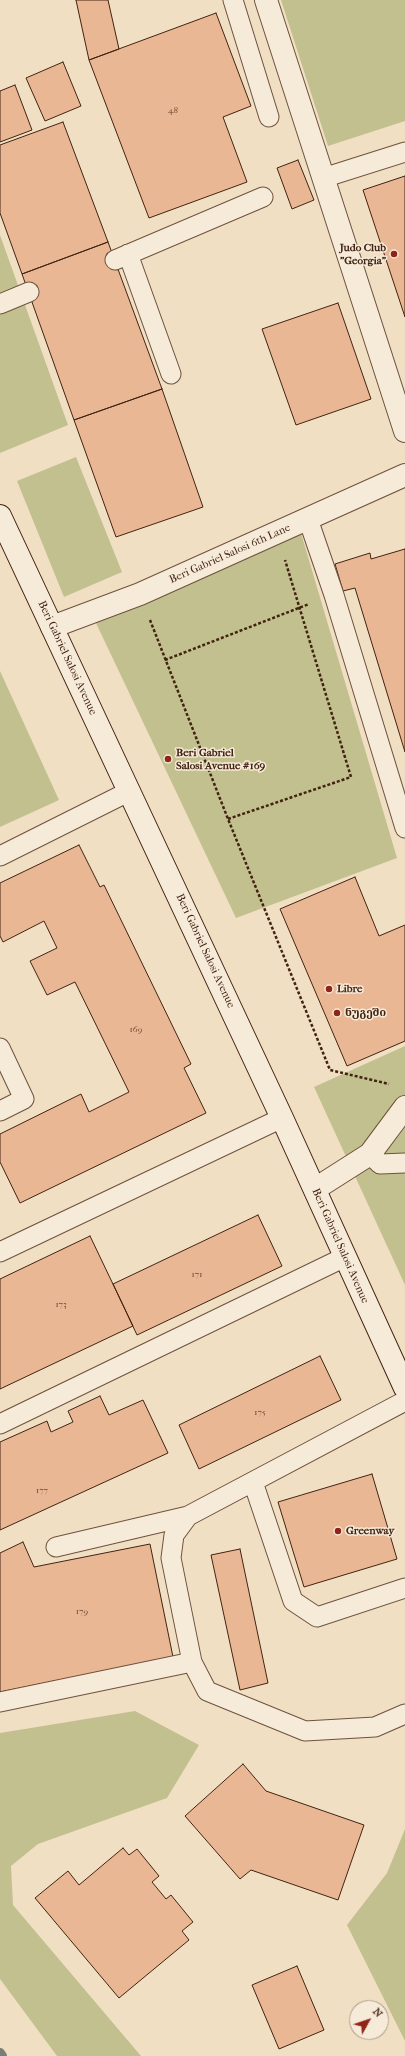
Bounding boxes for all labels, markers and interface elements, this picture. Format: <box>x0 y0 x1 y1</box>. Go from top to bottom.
house number: 48 <box>168 106 178 116</box>
place label: Judo Club "Georgia" <box>340 241 386 267</box>
marker: Judo Club "Georgia" <box>389 249 399 259</box>
street label: Beri Gabriel Salosi 6th Lane <box>167 521 293 587</box>
street label: Beri Gabriel Salosi Avenue <box>35 599 99 717</box>
place label: Beri Gabriel Salosi Avenue #169 <box>176 746 265 772</box>
marker: Beri Gabriel Salosi Avenue #169 <box>163 754 173 764</box>
street label: Beri Gabriel Salosi Avenue <box>173 892 237 1010</box>
place label: Libre <box>337 982 363 996</box>
marker: Libre <box>324 984 334 994</box>
place label: ნუგეში <box>345 1006 386 1020</box>
marker: ნუგეში <box>332 1008 342 1018</box>
house number: 169 <box>130 1025 142 1035</box>
street label: Beri Gabriel Salosi Avenue <box>309 1186 371 1306</box>
house number: 171 <box>192 1270 202 1280</box>
house number: 173 <box>55 1300 67 1310</box>
house number: 175 <box>254 1408 266 1418</box>
house number: 177 <box>36 1486 48 1496</box>
place label: Greenway <box>346 1524 394 1538</box>
marker: Greenway <box>333 1526 343 1536</box>
house number: 179 <box>76 1607 88 1617</box>
north arrow <box>349 2000 389 2040</box>
text: N <box>370 2005 385 2020</box>

